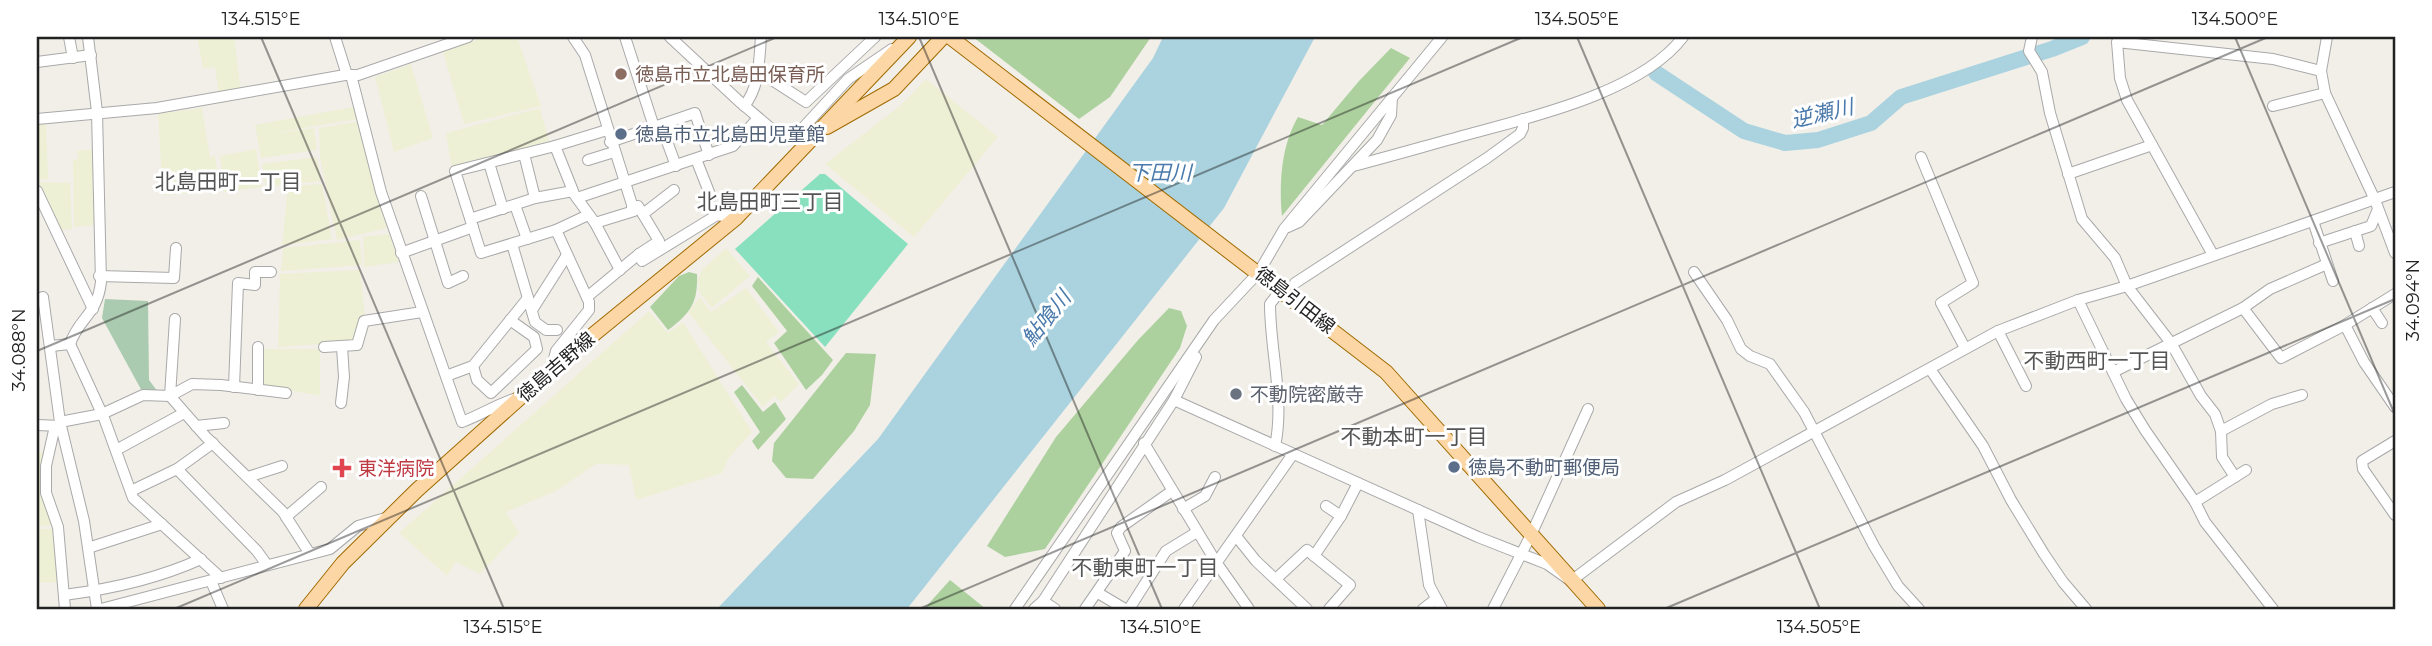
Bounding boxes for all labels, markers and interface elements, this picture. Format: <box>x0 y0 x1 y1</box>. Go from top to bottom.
text: 134.515°E <box>222 8 300 30</box>
text: 134.510°E <box>879 8 959 30</box>
text: 134.505°E <box>1535 8 1619 30</box>
text: 134.500°E <box>2192 8 2278 30</box>
place label: 徳島市立北島田保育所 <box>635 63 825 86</box>
marker: 徳島市立北島田保育所 <box>613 66 629 82</box>
water label: 逆瀬川 <box>1788 93 1857 132</box>
place label: 徳島市立北島田児童館 <box>635 123 825 146</box>
marker: 徳島市立北島田児童館 <box>613 126 629 142</box>
water label: 下田川 <box>1129 160 1193 185</box>
district label: 北島田町一丁目 <box>155 169 302 194</box>
district label: 北島田町三丁目 <box>697 189 844 214</box>
text: 34.094°N <box>2402 259 2424 341</box>
street label: 徳島引田線 <box>1250 262 1340 338</box>
water label: 鮎喰川 <box>1016 284 1077 350</box>
text: 34.088°N <box>8 308 30 392</box>
street label: 徳島吉野線 <box>513 327 599 407</box>
district label: 不動西町一丁目 <box>2024 348 2171 373</box>
place label: 不動院密厳寺 <box>1250 383 1364 406</box>
marker: 不動院密厳寺 <box>1228 386 1244 402</box>
district label: 不動本町一丁目 <box>1341 424 1488 449</box>
place label: 徳島不動町郵便局 <box>1468 456 1620 479</box>
place label: 東洋病院 <box>358 457 434 480</box>
marker: 東洋病院 <box>332 458 352 478</box>
marker: 徳島不動町郵便局 <box>1446 459 1462 475</box>
district label: 不動東町一丁目 <box>1072 555 1219 580</box>
text: 134.515°E <box>464 616 542 638</box>
text: 134.510°E <box>1121 616 1201 638</box>
text: 134.505°E <box>1777 616 1861 638</box>

